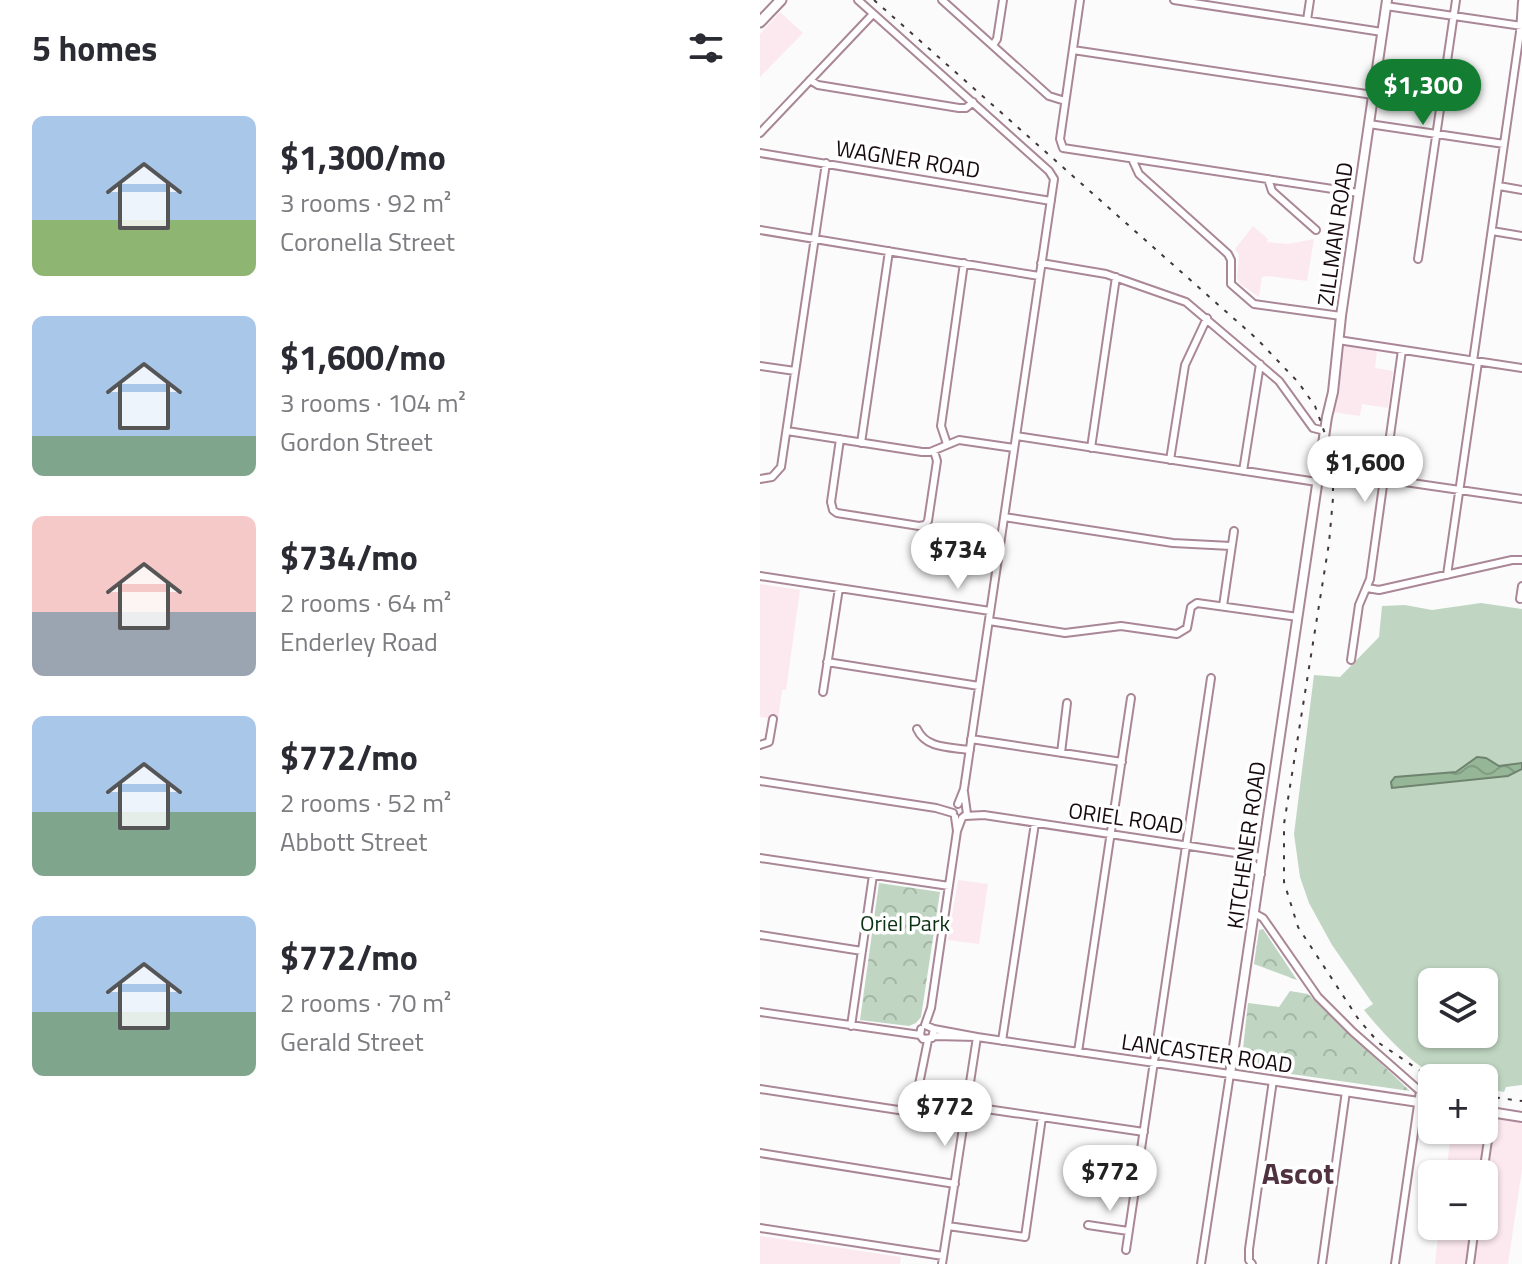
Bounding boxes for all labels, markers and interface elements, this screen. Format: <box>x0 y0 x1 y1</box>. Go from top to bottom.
text: 5 homes <box>32 22 157 74</box>
icon: filters <box>684 26 728 70</box>
pin: $1,300 <box>1358 59 1488 127</box>
text: $1,300 <box>1383 65 1463 104</box>
text: $1,300/mo <box>280 131 446 183</box>
street label: WAGNER ROAD <box>833 131 983 187</box>
icon: home <box>96 148 192 244</box>
street label: ZILLMAN ROAD <box>1308 160 1362 308</box>
text: 3 rooms · 92 m² <box>280 183 451 222</box>
text: Coronella Street <box>280 222 455 261</box>
text: $1,600/mo <box>280 331 446 383</box>
icon: home <box>96 348 192 444</box>
text: 3 rooms · 104 m² <box>280 383 466 422</box>
text: Gordon Street <box>280 422 433 461</box>
pin: $1,600 <box>1300 436 1430 504</box>
text: $1,600 <box>1325 442 1405 481</box>
pin: $734 <box>911 523 1005 591</box>
text: $734 <box>929 529 987 568</box>
text: $734/mo <box>280 531 418 583</box>
icon: home <box>96 548 192 644</box>
text: 2 rooms · 64 m² <box>280 583 451 622</box>
text: Enderley Road <box>280 622 438 661</box>
text: $772/mo <box>280 731 418 783</box>
icon: home <box>96 748 192 844</box>
street label: KITCHENER ROAD <box>1217 759 1275 931</box>
text: 2 rooms · 52 m² <box>280 783 451 822</box>
street label: ORIEL ROAD <box>1066 793 1186 843</box>
text: Abbott Street <box>280 822 427 861</box>
park label: Oriel Park <box>860 906 951 940</box>
text: $772/mo <box>280 931 418 983</box>
icon: home <box>96 948 192 1044</box>
map controls <box>1418 968 1498 1240</box>
button: layers <box>1418 968 1498 1048</box>
text: 2 rooms · 70 m² <box>280 983 451 1022</box>
text: Gerald Street <box>280 1022 424 1061</box>
street label: LANCASTER ROAD <box>1119 1024 1295 1082</box>
button: + <box>1418 1064 1498 1144</box>
pin: $772 <box>898 1080 992 1148</box>
text: $772 <box>916 1086 974 1125</box>
pin: $772 <box>1063 1145 1157 1213</box>
district label: Ascot <box>1262 1150 1334 1196</box>
text: $772 <box>1081 1151 1139 1190</box>
button: − <box>1418 1160 1498 1240</box>

